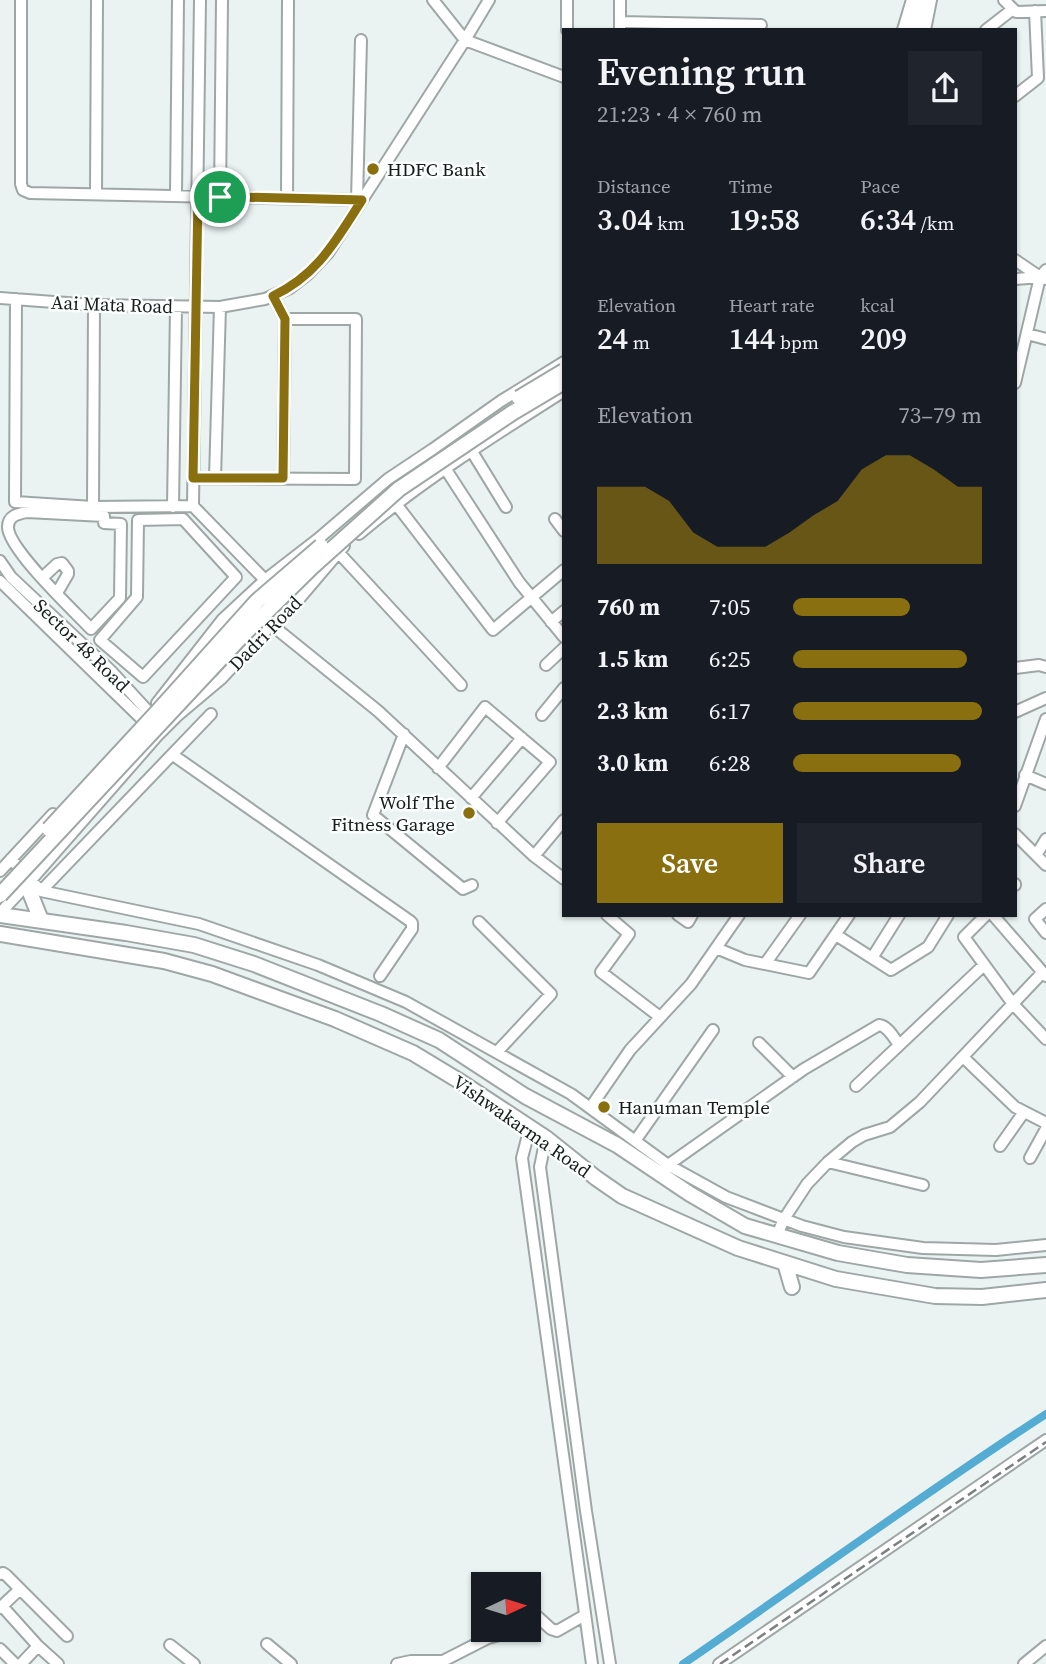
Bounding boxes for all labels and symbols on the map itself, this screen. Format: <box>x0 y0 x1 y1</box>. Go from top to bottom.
place label: HDFC Bank <box>387 156 486 182</box>
marker: HDFC Bank <box>365 161 381 177</box>
pin <box>190 167 250 227</box>
street label: Aai Mata Road <box>51 289 174 319</box>
street label: Dadri Road <box>223 590 308 676</box>
street label: Sector 48 Road <box>28 592 136 698</box>
place label: Wolf The Fitness Garage <box>331 789 455 837</box>
marker: Wolf The Fitness Garage <box>461 805 477 821</box>
street label: Vishwakarma Road <box>448 1069 596 1184</box>
place label: Hanuman Temple <box>618 1094 770 1120</box>
marker: Hanuman Temple <box>596 1099 612 1115</box>
north arrow <box>471 1572 541 1642</box>

